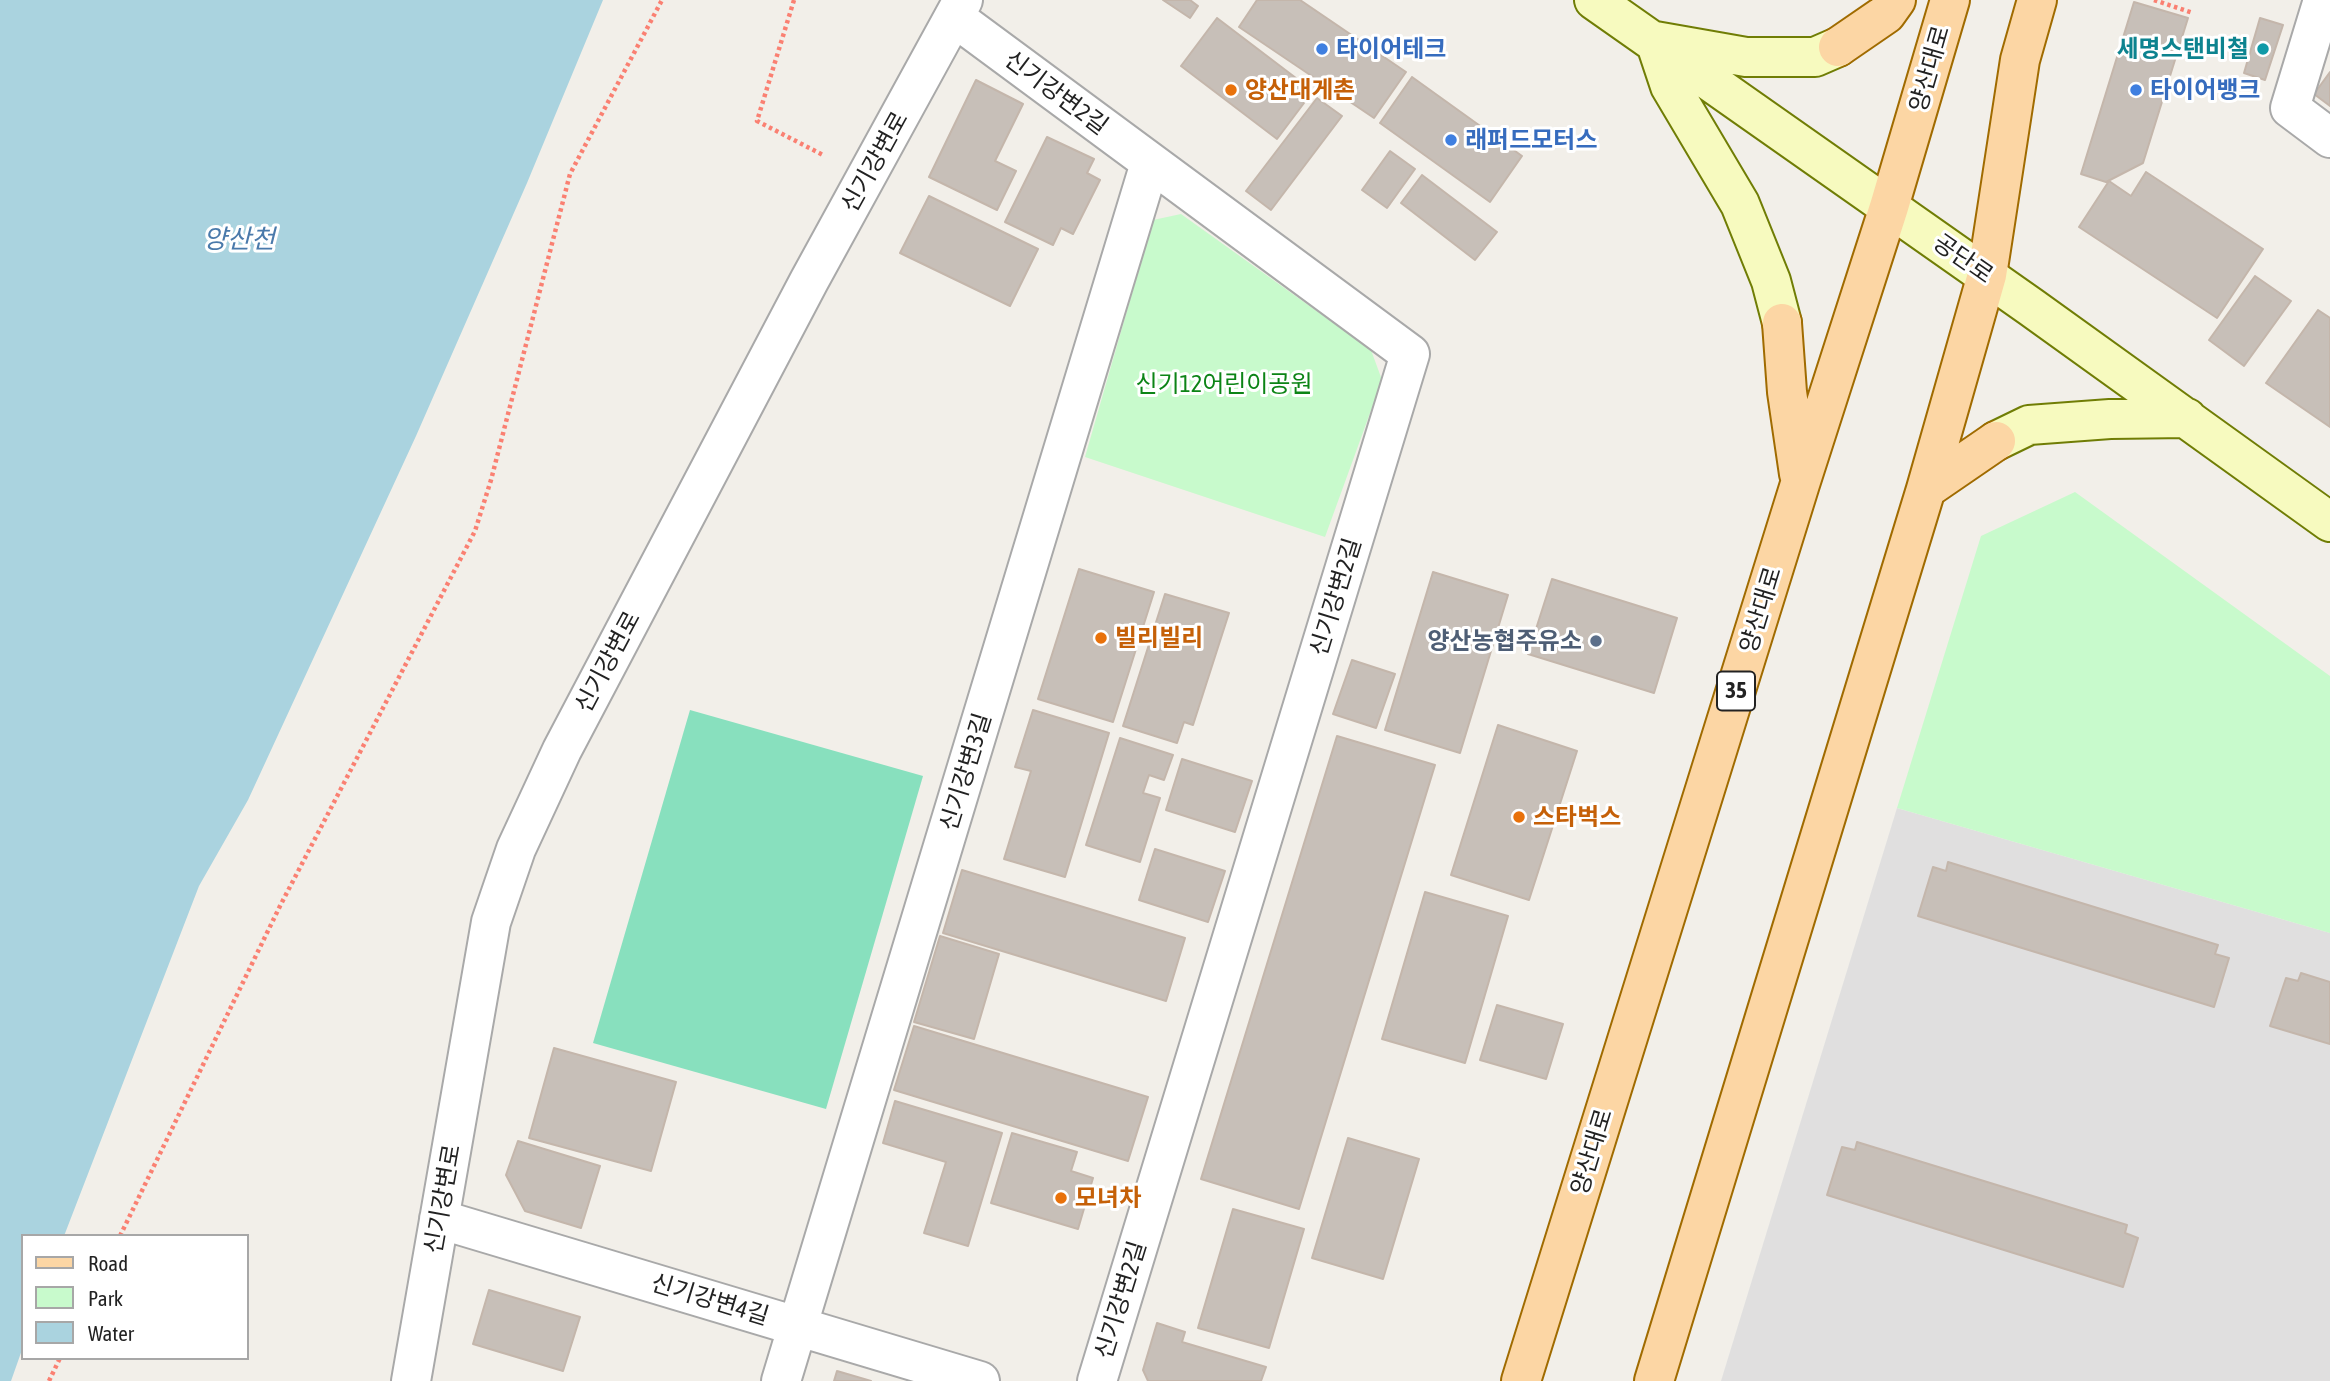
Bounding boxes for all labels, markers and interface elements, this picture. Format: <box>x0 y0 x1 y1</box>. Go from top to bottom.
street label: 양산대로 <box>1904 23 1956 115</box>
place label: 타이어테크 <box>1336 35 1446 63</box>
place label: 세명스탠비철 <box>2117 35 2249 63</box>
marker: 타이어테크 <box>1314 41 1330 57</box>
marker: 세명스탠비철 <box>2255 41 2271 57</box>
street label: 신기강변2길 <box>999 45 1113 141</box>
place label: 양산대게촌 <box>1245 76 1355 104</box>
place label: 타이어뱅크 <box>2150 76 2260 104</box>
marker: 양산대게촌 <box>1223 82 1239 98</box>
marker: 타이어뱅크 <box>2128 82 2144 98</box>
street label: 신기강변로 <box>836 107 914 217</box>
place label: 래퍼드모터스 <box>1465 126 1597 154</box>
marker: 래퍼드모터스 <box>1443 132 1459 148</box>
water label: 양산천 <box>203 224 275 256</box>
street label: 공단로 <box>1928 228 1998 290</box>
park label: 신기12어린이공원 <box>1135 370 1313 398</box>
street label: 신기강변2길 <box>1304 535 1368 659</box>
street label: 양산대로 <box>1734 564 1788 656</box>
street label: 신기강변로 <box>569 607 647 717</box>
place label: 빌리빌리 <box>1115 624 1203 652</box>
place label: 양산농협주유소 <box>1427 627 1582 655</box>
marker: 빌리빌리 <box>1093 630 1109 646</box>
marker: 양산농협주유소 <box>1588 633 1604 649</box>
road number: 35 <box>1717 671 1755 710</box>
street label: 신기강변3길 <box>934 710 998 834</box>
place label: 스타벅스 <box>1533 803 1621 831</box>
marker: 스타벅스 <box>1511 809 1527 825</box>
street label: 양산대로 <box>1565 1106 1619 1198</box>
street label: 신기강변로 <box>419 1142 467 1256</box>
place label: 모녀차 <box>1075 1184 1141 1212</box>
marker: 모녀차 <box>1053 1190 1069 1206</box>
legend <box>21 1234 248 1360</box>
street label: 신기강변2길 <box>1089 1238 1153 1362</box>
text: Road <box>88 1251 128 1275</box>
street label: 신기강변4길 <box>648 1268 772 1332</box>
text: Park <box>88 1286 123 1310</box>
text: Water <box>88 1321 134 1345</box>

